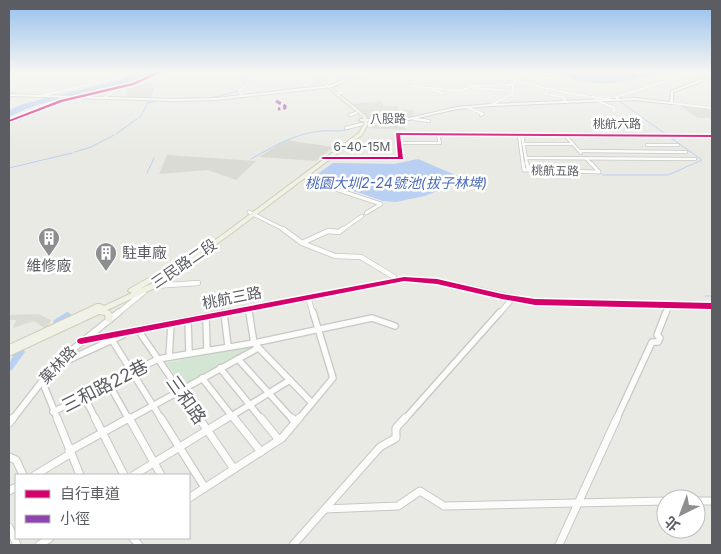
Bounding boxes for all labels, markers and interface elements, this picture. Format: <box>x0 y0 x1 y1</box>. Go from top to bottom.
street label: 八股路 <box>370 111 406 126</box>
street label: 桃航六路 <box>593 116 641 131</box>
street label: 6-40-15M <box>334 139 390 154</box>
street label: 桃航五路 <box>531 163 579 178</box>
water label: 桃園大圳2-24號池(拔子林埤) <box>305 174 487 191</box>
building icon: 維修廠 <box>37 226 61 257</box>
street label: 三民路二段 <box>147 235 220 292</box>
building icon: 駐車廠 <box>94 241 118 272</box>
place label: 駐車廠 <box>122 243 167 262</box>
place label: 維修廠 <box>26 256 72 275</box>
street label: 桃航三路 <box>201 282 263 313</box>
street label: 菓林路 <box>35 342 80 387</box>
street label: 三和路22巷 <box>58 355 151 416</box>
street label: 三和路 <box>162 372 210 428</box>
legend <box>15 474 190 539</box>
text: 自行車道 <box>60 484 120 503</box>
north arrow <box>656 489 706 539</box>
text: 小徑 <box>60 509 90 528</box>
text: 北 <box>661 513 683 535</box>

